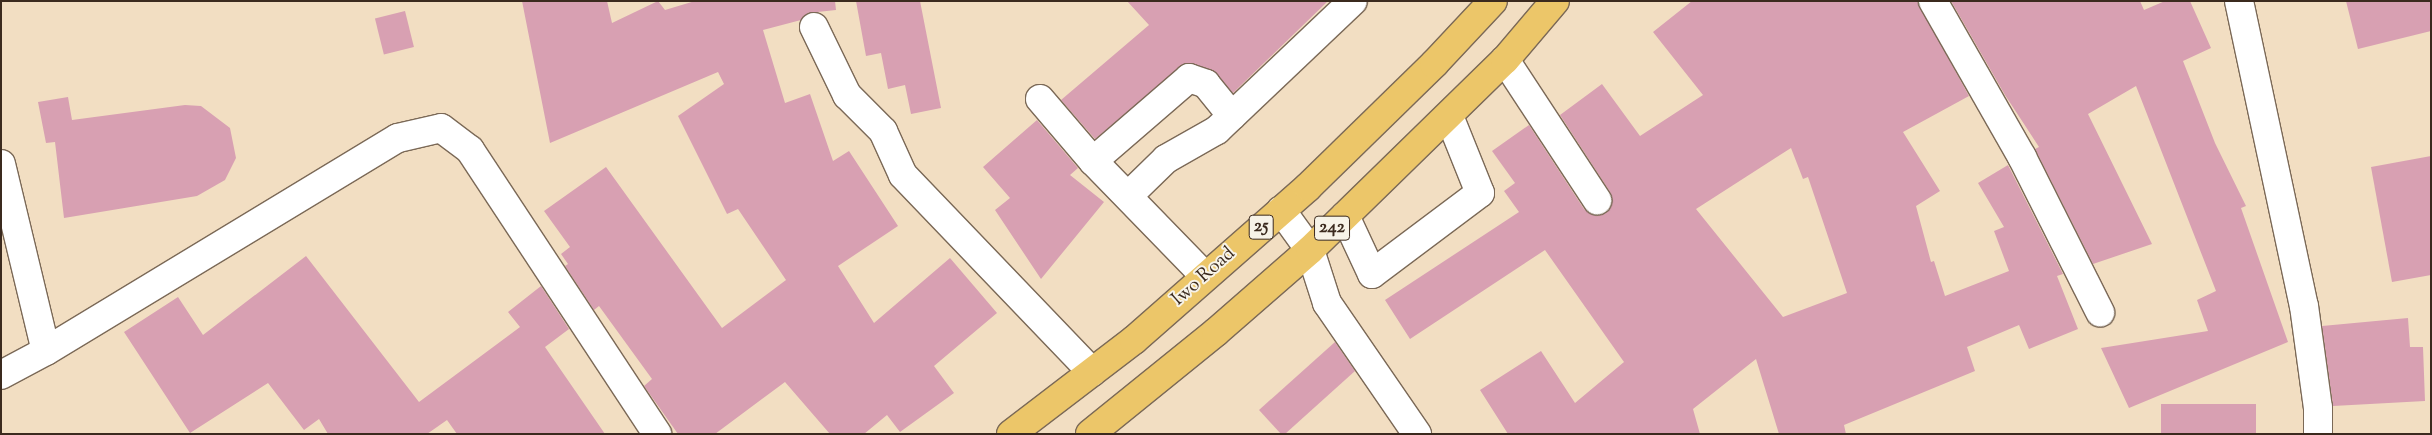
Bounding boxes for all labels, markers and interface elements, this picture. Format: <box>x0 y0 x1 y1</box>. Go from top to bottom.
road number: 25 <box>1248 212 1274 242</box>
road number: 242 <box>1313 212 1351 244</box>
street label: Iwo Road <box>1168 243 1240 311</box>

